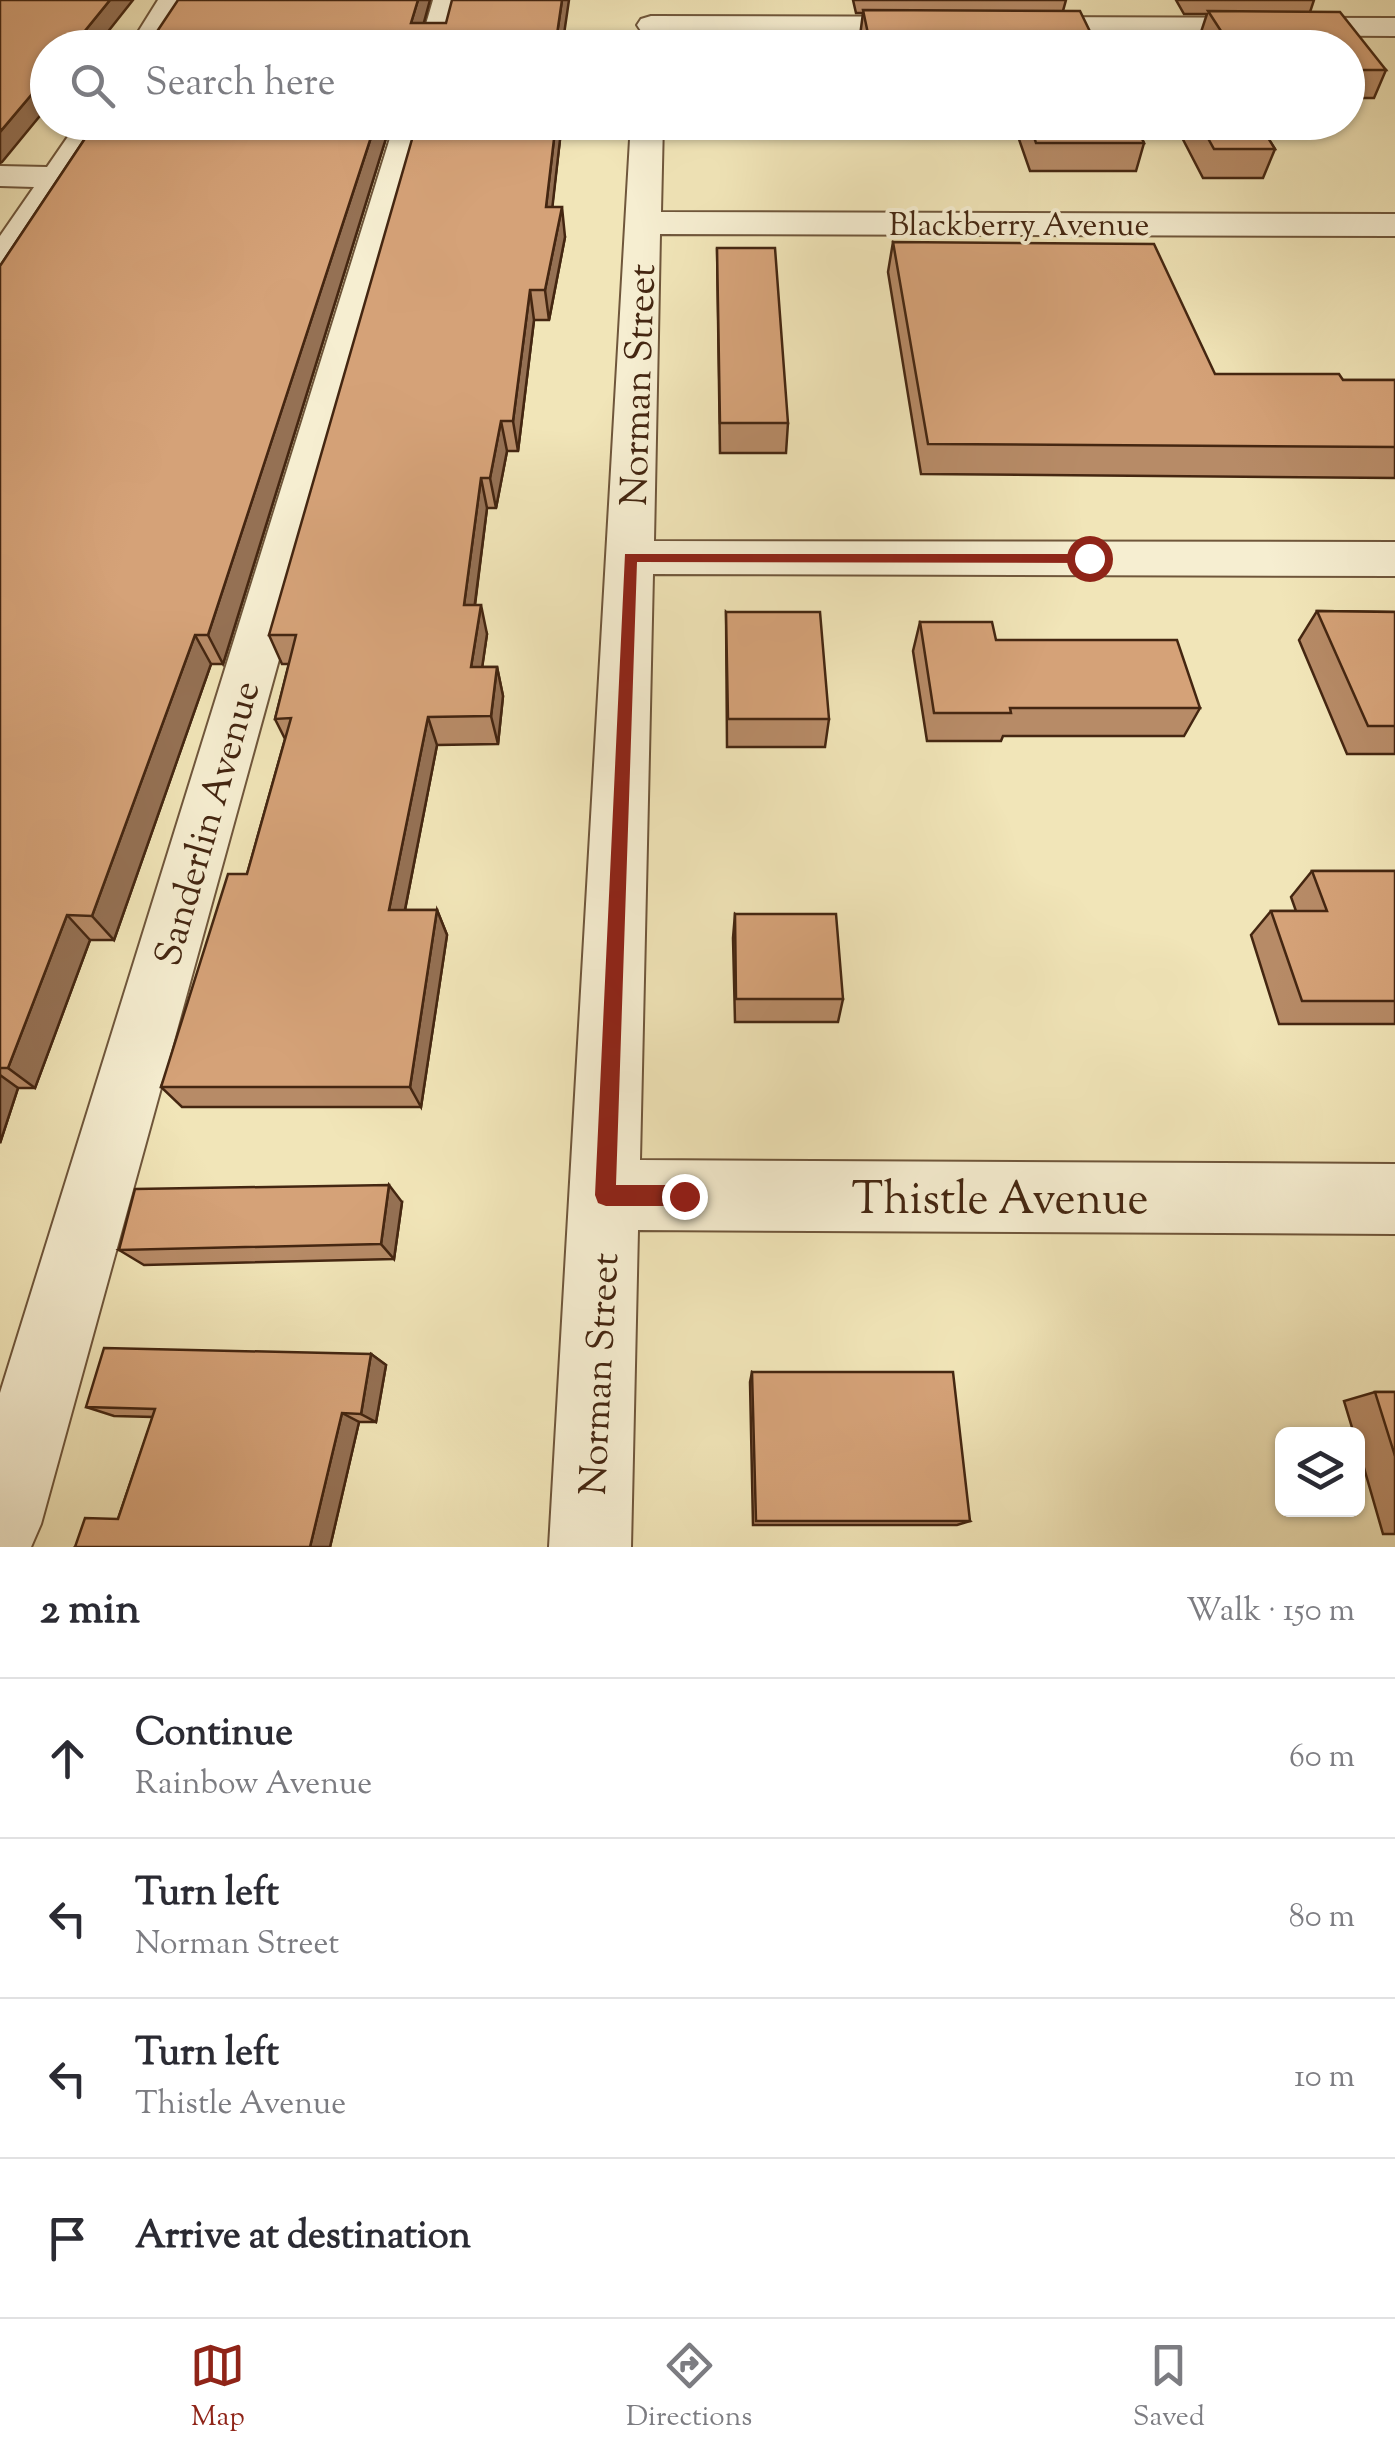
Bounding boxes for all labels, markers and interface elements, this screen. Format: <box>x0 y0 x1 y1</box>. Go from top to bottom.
search box <box>30 30 1365 140</box>
icon: search <box>65 58 120 113</box>
text: Search here <box>145 58 336 112</box>
street label: Blackberry Avenue <box>889 204 1149 250</box>
street label: Norman Street <box>610 263 672 507</box>
route start <box>1067 536 1113 582</box>
street label: Sanderlin Avenue <box>143 675 276 973</box>
street label: Thistle Avenue <box>852 1170 1148 1235</box>
route end <box>662 1174 708 1220</box>
street label: Norman Street <box>569 1252 635 1497</box>
map controls <box>1275 1427 1365 1517</box>
button: layers <box>1275 1427 1365 1517</box>
text: 2 min <box>40 1582 140 1642</box>
text: Walk · 150 m <box>1186 1589 1355 1635</box>
text: Continue <box>135 1708 293 1762</box>
icon: ahead <box>40 1731 95 1786</box>
text: 60 m <box>1289 1735 1355 1781</box>
text: Rainbow Avenue <box>135 1762 372 1808</box>
text: Turn left <box>135 1868 279 1922</box>
icon: left <box>40 1891 95 1946</box>
text: 80 m <box>1289 1895 1355 1941</box>
text: Norman Street <box>135 1922 339 1968</box>
text: Turn left <box>135 2028 279 2082</box>
icon: left <box>40 2051 95 2106</box>
text: 10 m <box>1294 2055 1355 2101</box>
text: Thistle Avenue <box>135 2082 346 2128</box>
icon: arrive <box>40 2211 95 2266</box>
text: Arrive at destination <box>135 2211 471 2265</box>
tab: Map <box>190 2338 245 2438</box>
tab: Directions <box>626 2338 752 2438</box>
tab: Saved <box>1133 2338 1205 2438</box>

